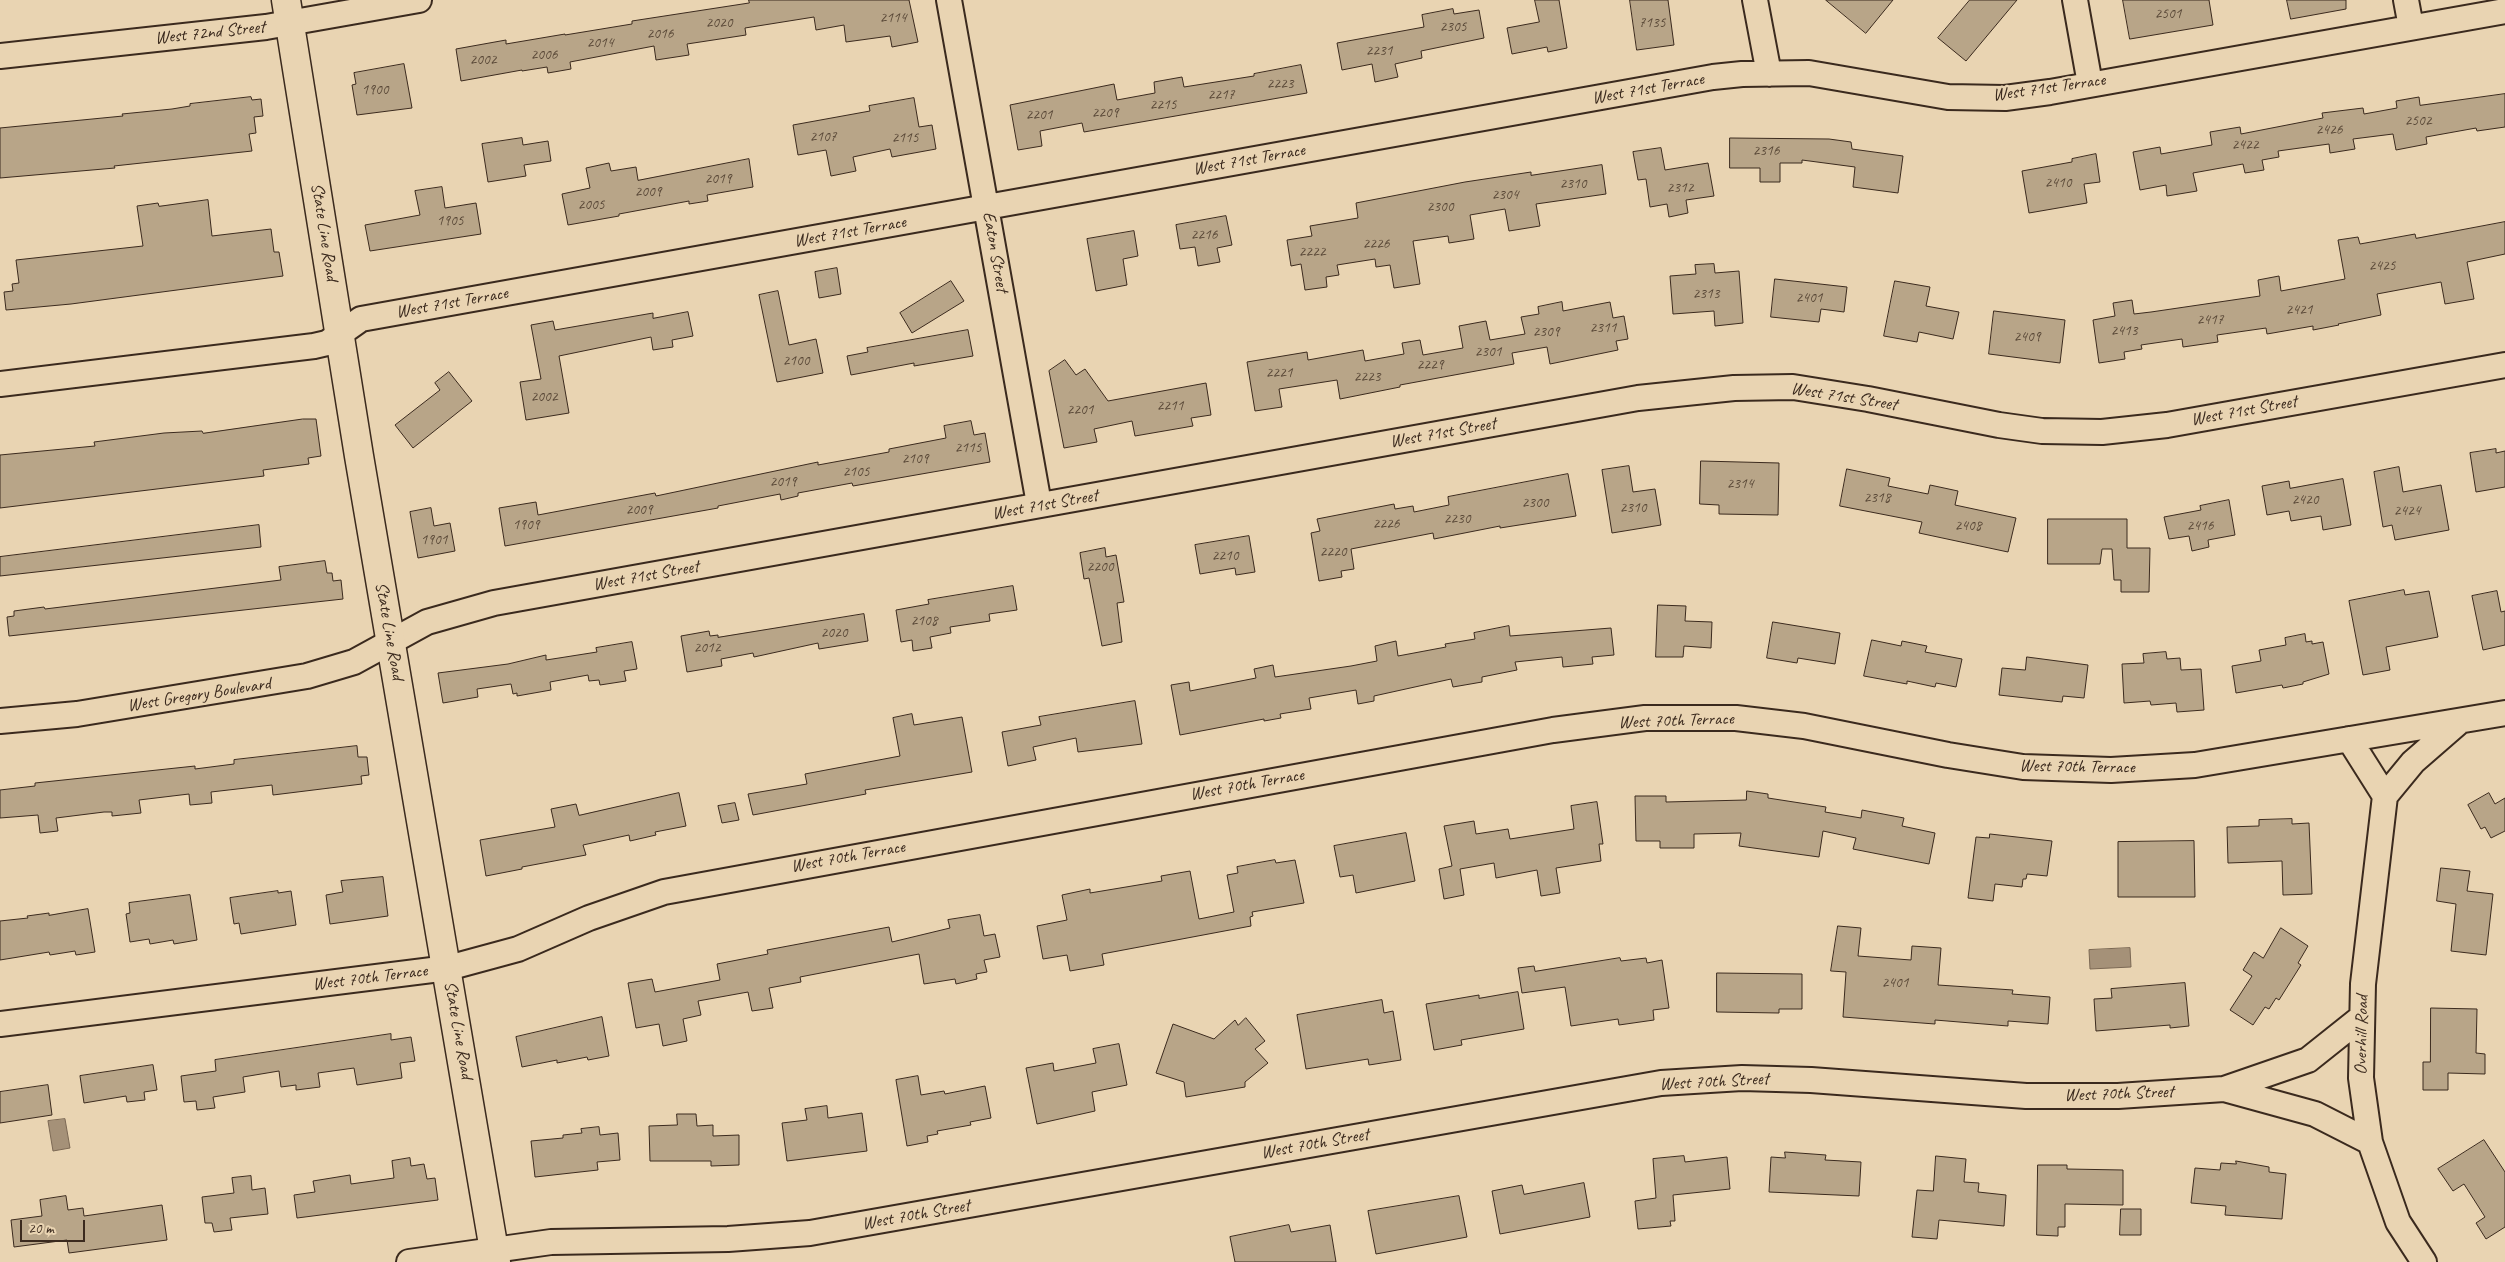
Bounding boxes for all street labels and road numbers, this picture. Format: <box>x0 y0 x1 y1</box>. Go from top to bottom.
street label: West 72nd Street <box>154 16 266 50</box>
street label: West 71st Terrace <box>1590 69 1706 109</box>
street label: West 71st Terrace <box>1991 69 2107 107</box>
street label: West 71st Terrace <box>1191 140 1307 180</box>
street label: State Line Road <box>306 182 342 282</box>
street label: Eaton Street <box>977 210 1013 294</box>
street label: West 71st Terrace <box>792 212 908 252</box>
street label: West 71st Terrace <box>394 283 510 323</box>
street label: West 71st Street <box>1789 378 1899 416</box>
street label: West 71st Street <box>2189 391 2299 431</box>
street label: West 71st Street <box>1388 413 1498 453</box>
street label: West 71st Street <box>990 485 1100 525</box>
street label: West 71st Street <box>591 556 701 596</box>
street label: State Line Road <box>370 581 408 681</box>
street label: West Gregory Boulevard <box>126 673 272 717</box>
street label: West 70th Terrace <box>1618 708 1734 734</box>
street label: West 70th Terrace <box>2019 755 2135 779</box>
street label: West 70th Terrace <box>1188 764 1306 806</box>
street label: West 70th Terrace <box>789 836 907 878</box>
street label: West 70th Terrace <box>311 960 429 996</box>
street label: State Line Road <box>439 980 477 1080</box>
street label: Overhill Road <box>2351 995 2373 1075</box>
street label: West 70th Street <box>1659 1068 1769 1096</box>
street label: West 70th Street <box>2064 1081 2174 1107</box>
street label: West 70th Street <box>1259 1124 1371 1164</box>
street label: West 70th Street <box>860 1195 972 1235</box>

